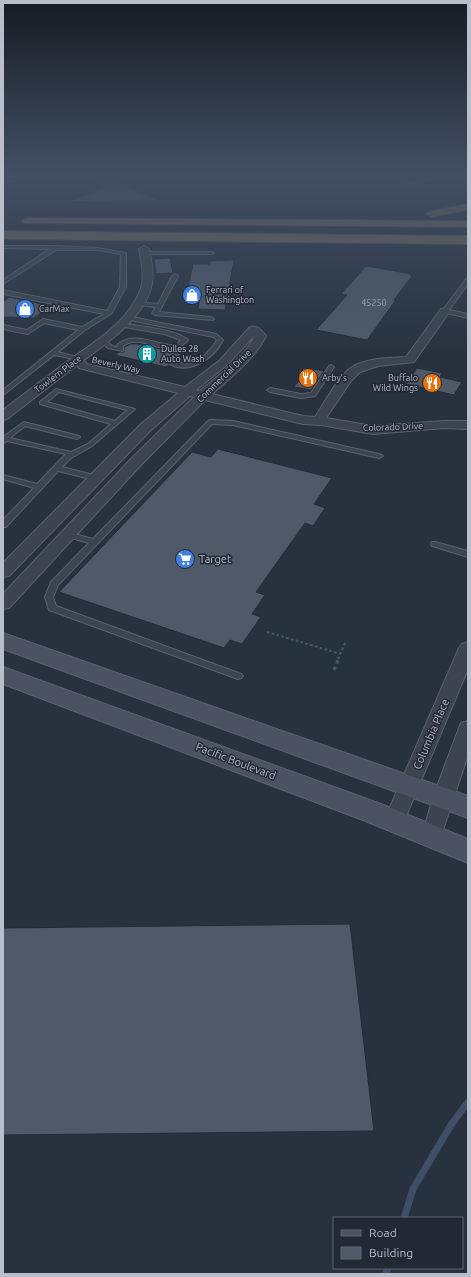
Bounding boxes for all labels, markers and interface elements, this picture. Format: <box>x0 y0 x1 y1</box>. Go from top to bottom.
shop icon: Ferrari of Washington <box>181 284 203 306</box>
place label: Ferrari of Washington <box>206 285 254 305</box>
shop icon: CarMax <box>14 298 36 320</box>
house number: 45250 <box>361 298 387 308</box>
place label: CarMax <box>39 304 70 314</box>
building icon: Dulles 28 Auto Wash <box>136 343 158 365</box>
place label: Dulles 28 Auto Wash <box>161 344 205 364</box>
street label: Commercial Drive <box>195 348 253 404</box>
street label: Towlern Place <box>33 353 83 395</box>
street label: Beverly Way <box>91 355 142 376</box>
restaurant icon: Arby's <box>297 367 319 389</box>
restaurant icon: Buffalo Wild Wings <box>421 372 443 394</box>
place label: Arby's <box>322 373 347 383</box>
place label: Buffalo Wild Wings <box>373 373 418 393</box>
street label: Colorado Drive <box>363 421 423 433</box>
supermarket icon: Target <box>174 548 196 570</box>
place label: Target <box>199 553 232 565</box>
street label: Columbia Place <box>411 697 451 771</box>
street label: Pacific Boulevard <box>194 740 278 782</box>
legend <box>333 1217 463 1269</box>
text: Road <box>369 1226 397 1239</box>
text: Building <box>369 1246 413 1259</box>

